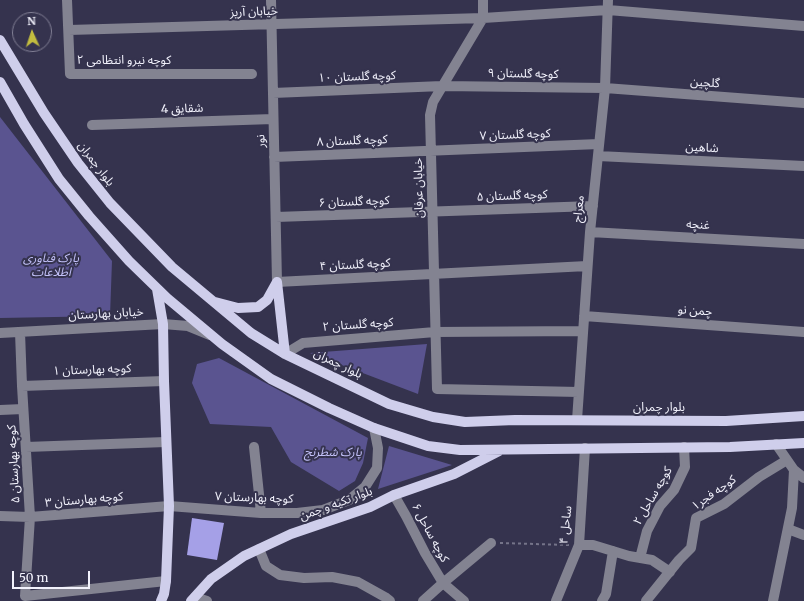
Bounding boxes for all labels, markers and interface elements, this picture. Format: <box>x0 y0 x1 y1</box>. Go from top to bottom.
street label: خیابان آریز <box>230 4 278 20</box>
north arrow <box>12 12 52 52</box>
text: N <box>27 14 36 28</box>
street label: کوچه نیرو انتظامی ۲ <box>77 54 171 68</box>
street label: کوچه گلستان ۹ <box>487 66 559 82</box>
street label: کوچه گلستان ۱۰ <box>318 68 396 86</box>
street label: گلچین <box>690 75 720 91</box>
street label: شقایق 4 <box>161 101 203 117</box>
street label: کوچه گلستان ۷ <box>479 127 551 143</box>
street label: کوچه گلستان ۸ <box>316 133 388 149</box>
street label: نور <box>254 134 268 148</box>
street label: بلوار چمران <box>75 139 117 189</box>
street label: شاهین <box>685 140 719 156</box>
street label: خیابان عرفان <box>411 158 427 218</box>
street label: کوچه گلستان ۵ <box>476 188 548 204</box>
street label: کوچه گلستان ۶ <box>318 194 390 210</box>
street label: معراج <box>570 195 588 223</box>
street label: غنچه <box>686 217 710 233</box>
park label: پارک فناوری اطلاعات <box>23 252 79 280</box>
street label: کوچه گلستان ۴ <box>319 256 391 274</box>
street label: چمن نو <box>677 303 713 319</box>
street label: خیابان بهارستان <box>68 305 144 323</box>
street label: کوچه گلستان ۲ <box>322 315 394 335</box>
street label: بلوار چمران <box>311 346 365 382</box>
street label: کوچه بهارستان ۱ <box>53 361 131 379</box>
street label: بلوار چمران <box>633 401 685 415</box>
street label: کوچه بهارستان ۵ <box>5 424 23 504</box>
park label: پارک شطرنج <box>304 446 362 460</box>
street label: کوچه ساحل ۲ <box>631 464 675 528</box>
street label: کوچه فجر۱ <box>689 472 739 514</box>
street label: بلوار تکیه و چمن <box>298 484 374 524</box>
street label: کوچه بهارستان ۳ <box>44 489 124 511</box>
street label: کوچه بهارستان ۷ <box>215 489 293 507</box>
street label: کوچه ساحل ۶ <box>408 501 452 565</box>
street label: ساحل ۴ <box>557 505 575 545</box>
scale bar <box>14 563 92 589</box>
text: 50 m <box>19 570 48 585</box>

